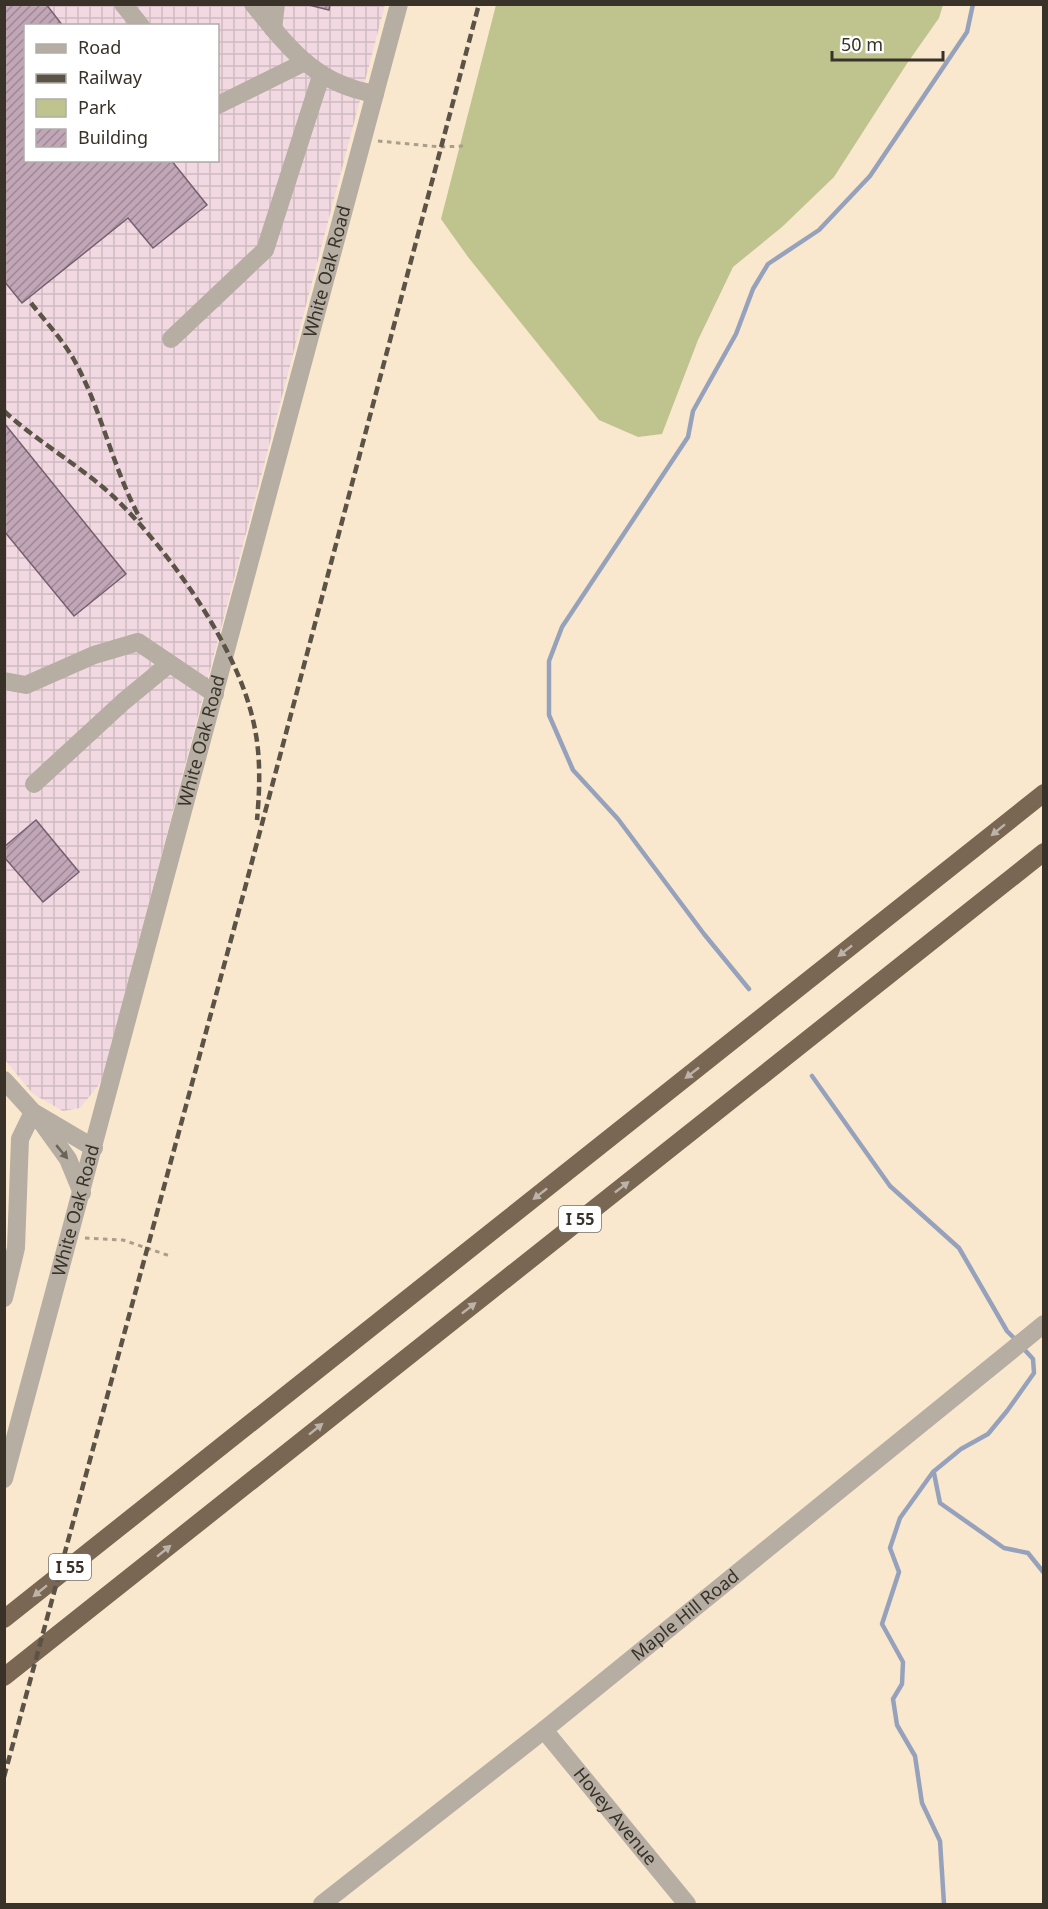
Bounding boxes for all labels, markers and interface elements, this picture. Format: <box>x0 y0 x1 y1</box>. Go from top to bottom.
legend <box>24 24 219 162</box>
scale bar <box>832 24 943 62</box>
text: 50 m <box>841 32 883 56</box>
text: Road <box>78 35 121 59</box>
text: Railway <box>78 65 143 89</box>
text: Park <box>78 95 116 119</box>
text: Building <box>78 125 148 149</box>
street label: White Oak Road <box>297 203 356 340</box>
street label: White Oak Road <box>172 672 230 809</box>
one-way arrow <box>990 823 1006 836</box>
one-way arrow <box>837 945 853 958</box>
one-way arrow <box>685 1066 700 1078</box>
street label: White Oak Road <box>46 1142 104 1279</box>
one-way arrow <box>55 1144 68 1159</box>
one-way arrow <box>614 1181 629 1193</box>
one-way arrow <box>532 1187 547 1199</box>
road number: I 55 <box>559 1206 601 1232</box>
one-way arrow <box>461 1301 477 1314</box>
one-way arrow <box>308 1422 324 1435</box>
one-way arrow <box>156 1545 171 1558</box>
road number: I 55 <box>49 1554 91 1580</box>
street label: Maple Hill Road <box>626 1564 744 1666</box>
one-way arrow <box>32 1584 48 1597</box>
street label: Hovey Avenue <box>569 1762 663 1870</box>

